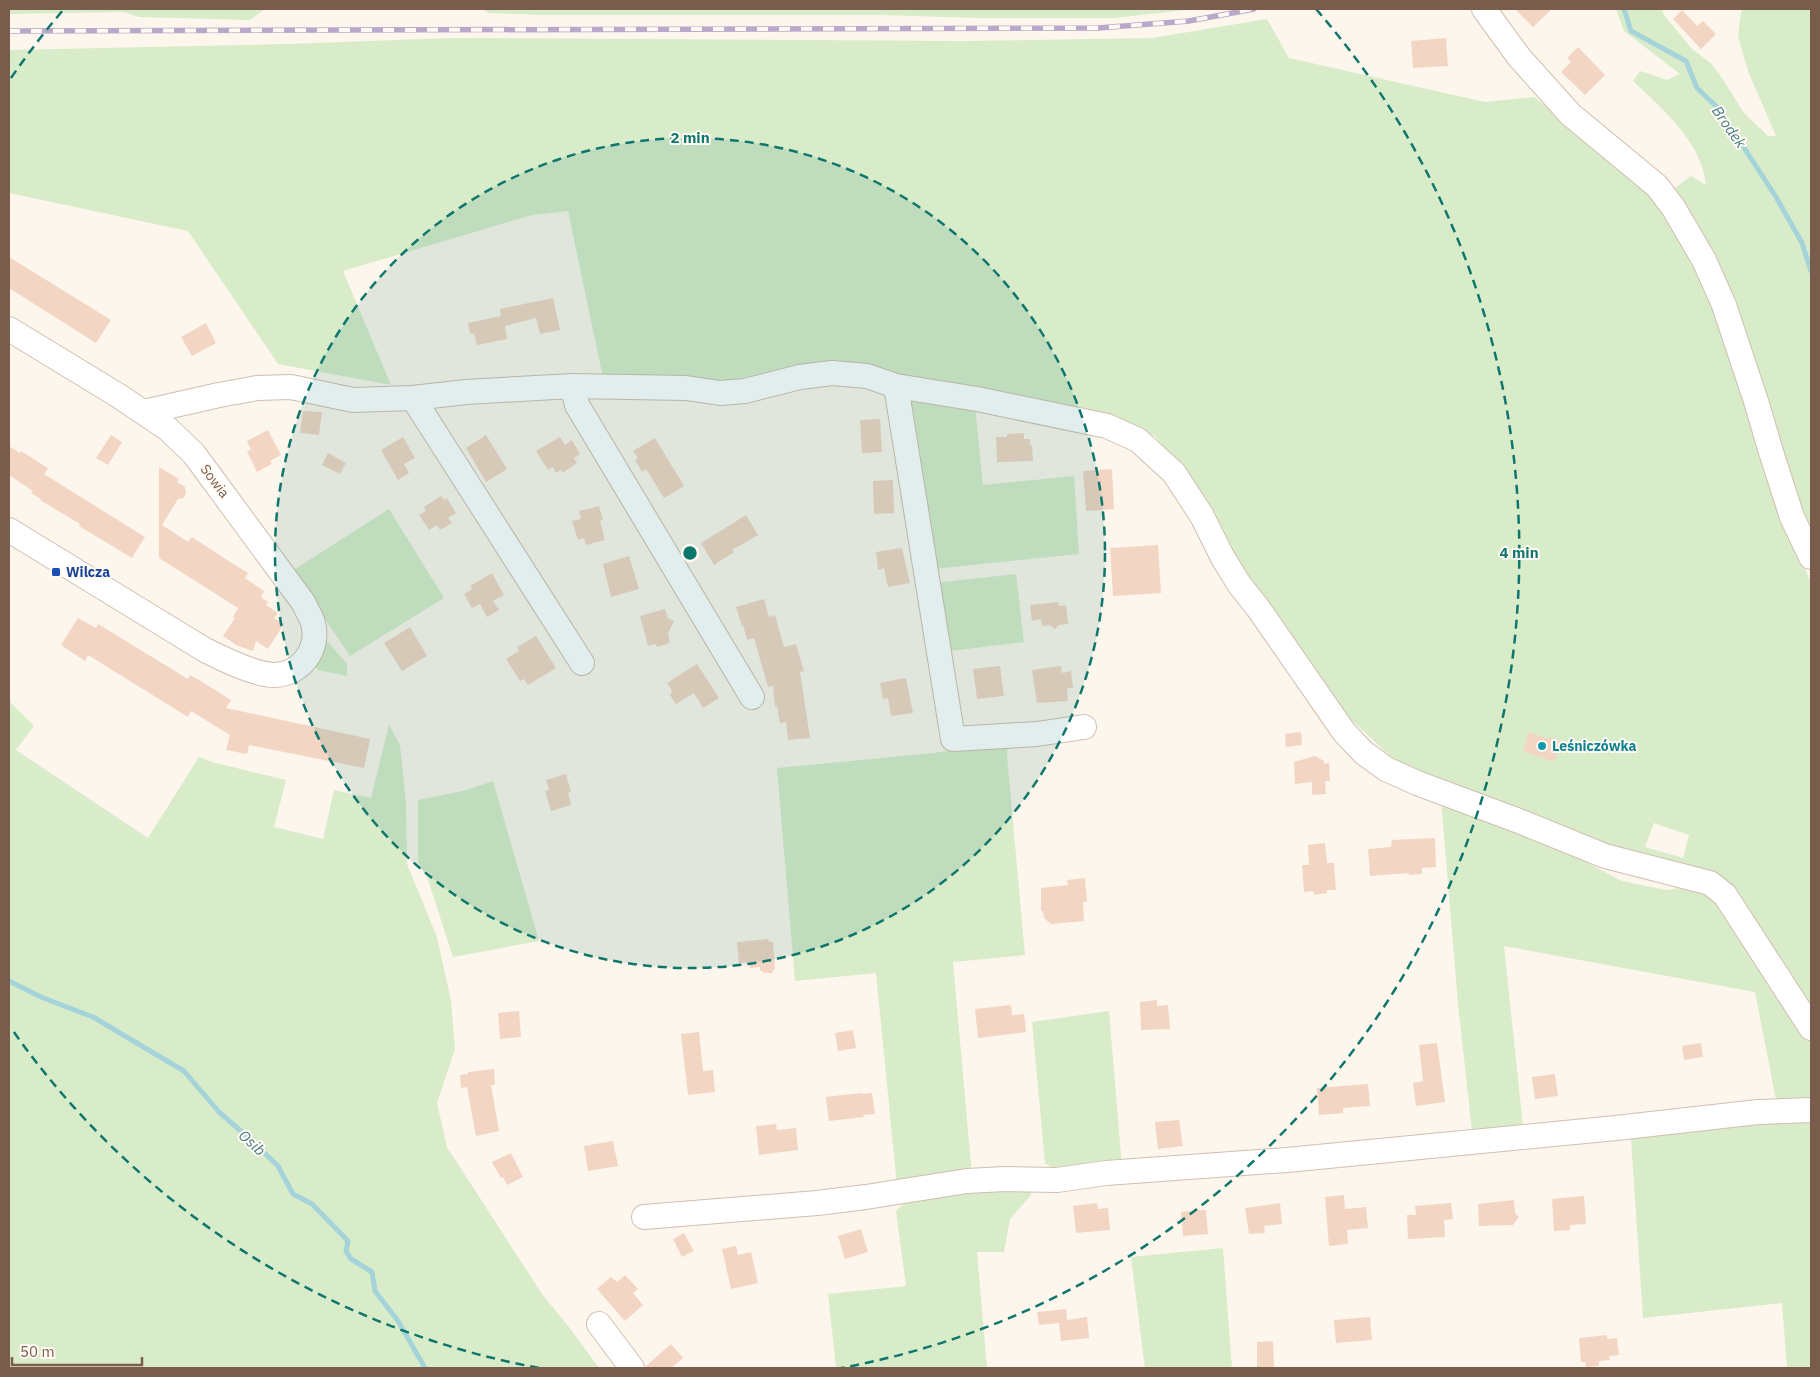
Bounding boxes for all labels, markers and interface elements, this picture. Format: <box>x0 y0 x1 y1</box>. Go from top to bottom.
water label: Brodek <box>1708 102 1751 152</box>
text: 2 min <box>670 128 710 147</box>
street label: Sowia <box>196 461 234 502</box>
text: 4 min <box>1499 543 1539 562</box>
centre of rings <box>681 544 699 562</box>
place label: Wilcza <box>66 563 110 581</box>
marker: Wilcza <box>50 566 62 578</box>
place label: Leśniczówka <box>1552 737 1636 755</box>
marker: Leśniczówka <box>1536 740 1548 752</box>
water label: Osib <box>235 1126 270 1160</box>
scale bar <box>12 1334 142 1366</box>
text: 50 m <box>20 1342 55 1361</box>

